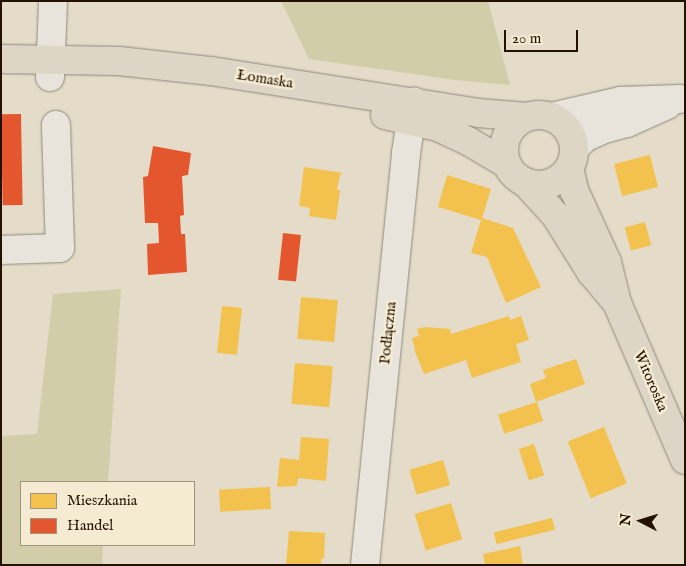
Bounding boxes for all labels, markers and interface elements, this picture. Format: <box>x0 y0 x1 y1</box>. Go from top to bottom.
scale bar <box>506 20 580 52</box>
text: 20 m <box>512 29 541 48</box>
street label: Łomaska <box>236 66 294 92</box>
street label: Podłączna <box>376 301 400 365</box>
street label: Witoroska <box>630 348 672 414</box>
legend <box>20 481 195 546</box>
text: Mieszkania <box>67 491 137 510</box>
north arrow <box>616 496 666 546</box>
text: N <box>617 513 636 527</box>
text: Handel <box>67 516 113 535</box>

